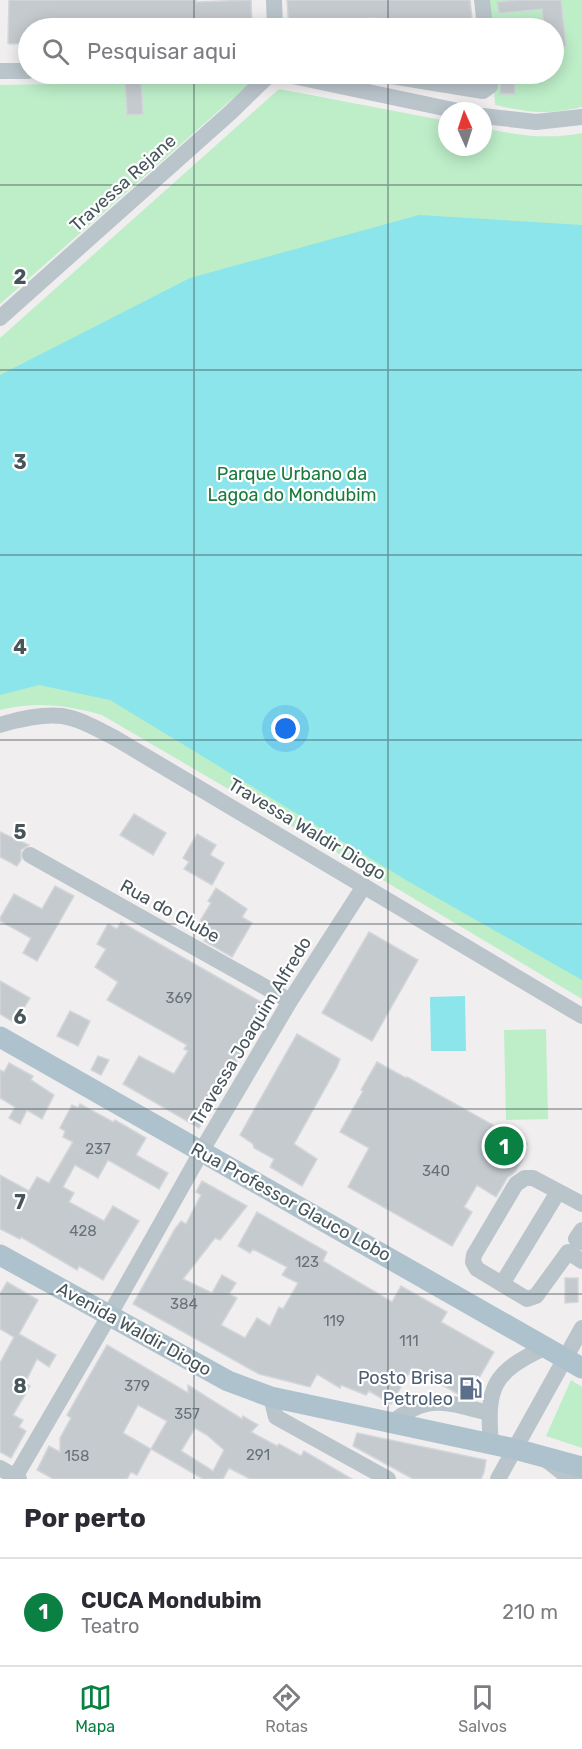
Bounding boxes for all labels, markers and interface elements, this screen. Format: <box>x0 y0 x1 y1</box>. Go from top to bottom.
search box <box>18 18 564 84</box>
icon: search <box>39 35 72 68</box>
text: Pesquisar aqui <box>87 38 237 65</box>
north arrow <box>438 102 492 156</box>
street label: Travessa Rejane <box>65 130 181 236</box>
text: 2 <box>14 265 27 289</box>
text: 3 <box>13 450 27 474</box>
park label: Parque Urbano da Lagoa do Mondubim <box>207 463 377 506</box>
text: 4 <box>13 635 27 659</box>
your location <box>271 714 300 743</box>
street label: Travessa Waldir Diogo <box>224 773 390 885</box>
text: 5 <box>14 820 27 844</box>
street label: Rua do Clube <box>116 875 224 947</box>
street label: Travessa Joaquim Alfredo <box>186 933 316 1129</box>
house number: 369 <box>166 989 193 1007</box>
text: 6 <box>13 1005 27 1029</box>
pin: 1 <box>484 1124 524 1168</box>
street label: Rua Professor Glauco Lobo <box>187 1138 395 1266</box>
house number: 237 <box>85 1140 111 1158</box>
house number: 340 <box>422 1162 450 1180</box>
text: 7 <box>14 1190 26 1214</box>
house number: 428 <box>69 1222 97 1240</box>
house number: 123 <box>295 1253 319 1271</box>
street label: Avenida Waldir Diogo <box>53 1277 215 1381</box>
house number: 384 <box>170 1295 198 1313</box>
house number: 119 <box>323 1312 345 1330</box>
house number: 111 <box>399 1332 419 1350</box>
place label: Posto Brisa Petroleo <box>358 1367 453 1410</box>
text: 8 <box>13 1374 27 1398</box>
fuel station icon: Posto Brisa Petroleo <box>458 1375 484 1401</box>
house number: 379 <box>124 1377 150 1395</box>
house number: 357 <box>174 1405 200 1423</box>
house number: 291 <box>246 1446 270 1464</box>
house number: 158 <box>65 1447 89 1465</box>
text: Por perto <box>24 1503 146 1534</box>
text: CUCA Mondubim <box>81 1587 262 1614</box>
text: 1 <box>39 1600 48 1624</box>
text: 210 m <box>502 1600 558 1624</box>
text: Teatro <box>81 1614 140 1638</box>
tab: Mapa <box>75 1681 115 1736</box>
tab: Rotas <box>265 1681 308 1736</box>
tab: Salvos <box>458 1681 507 1736</box>

